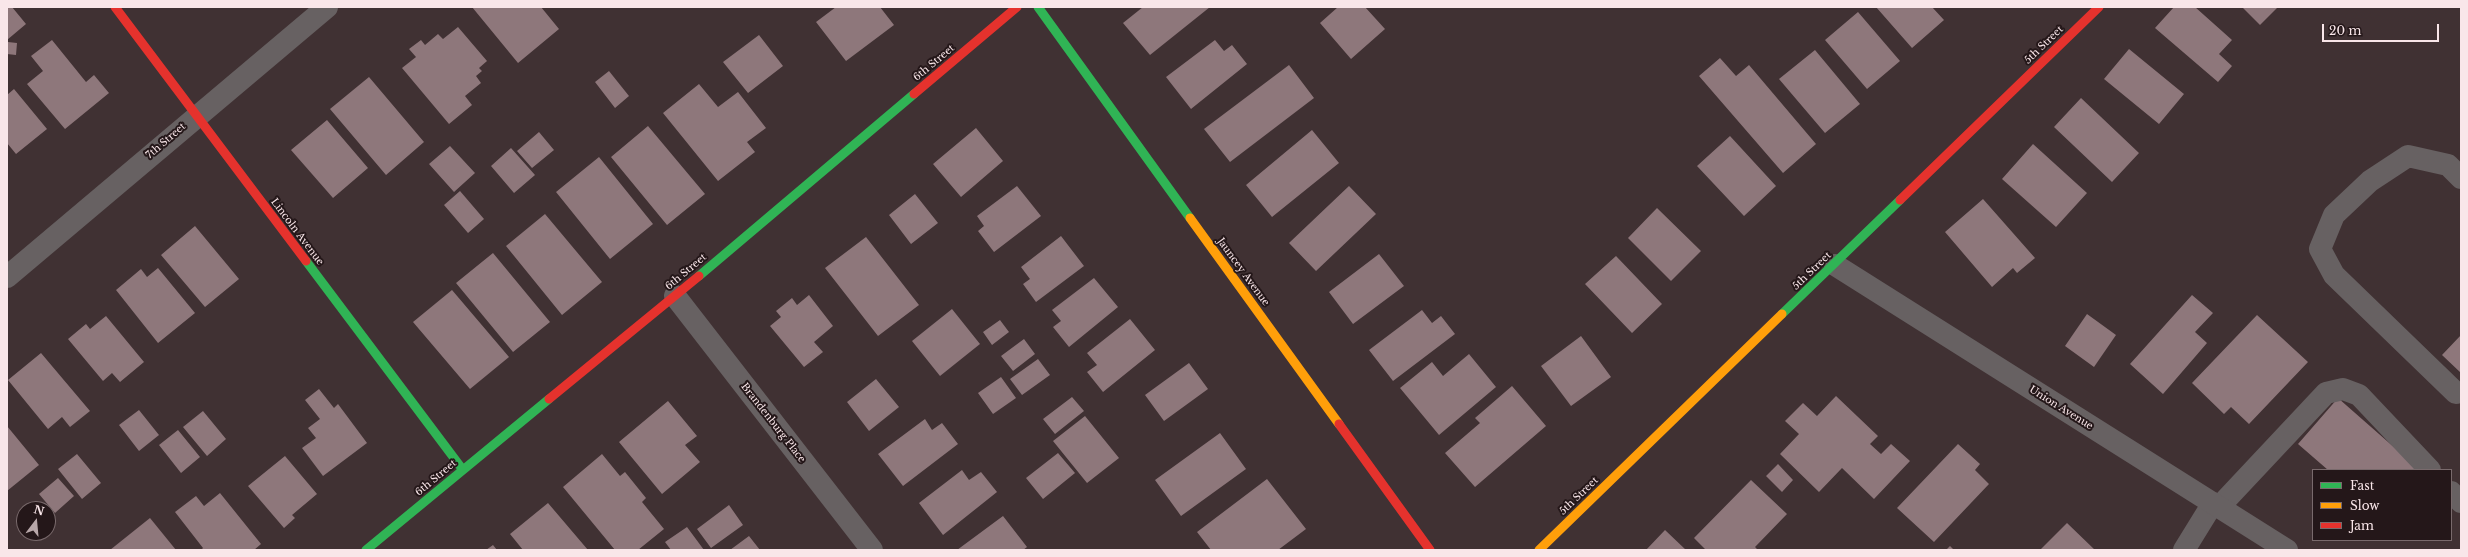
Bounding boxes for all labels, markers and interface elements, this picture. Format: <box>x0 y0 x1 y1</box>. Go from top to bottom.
scale bar <box>2324 16 2441 42</box>
text: 20 m <box>2329 23 2361 38</box>
street label: 5th Street <box>2022 24 2066 66</box>
street label: 6th Street <box>911 42 957 84</box>
street label: 7th Street <box>144 121 188 161</box>
street label: Lincoln Avenue <box>268 196 326 268</box>
street label: Jauncey Avenue <box>1214 236 1272 308</box>
street label: 5th Street <box>1790 250 1834 292</box>
street label: 6th Street <box>663 251 709 293</box>
street label: Brandenburg Place <box>738 381 808 465</box>
street label: Union Avenue <box>2027 384 2095 432</box>
street label: 6th Street <box>413 457 459 499</box>
legend <box>2312 469 2452 541</box>
street label: 5th Street <box>1557 475 1601 517</box>
text: Fast <box>2350 478 2374 493</box>
text: Slow <box>2350 498 2379 513</box>
north arrow <box>16 501 56 541</box>
text: N <box>32 502 46 519</box>
text: Jam <box>2350 518 2374 533</box>

